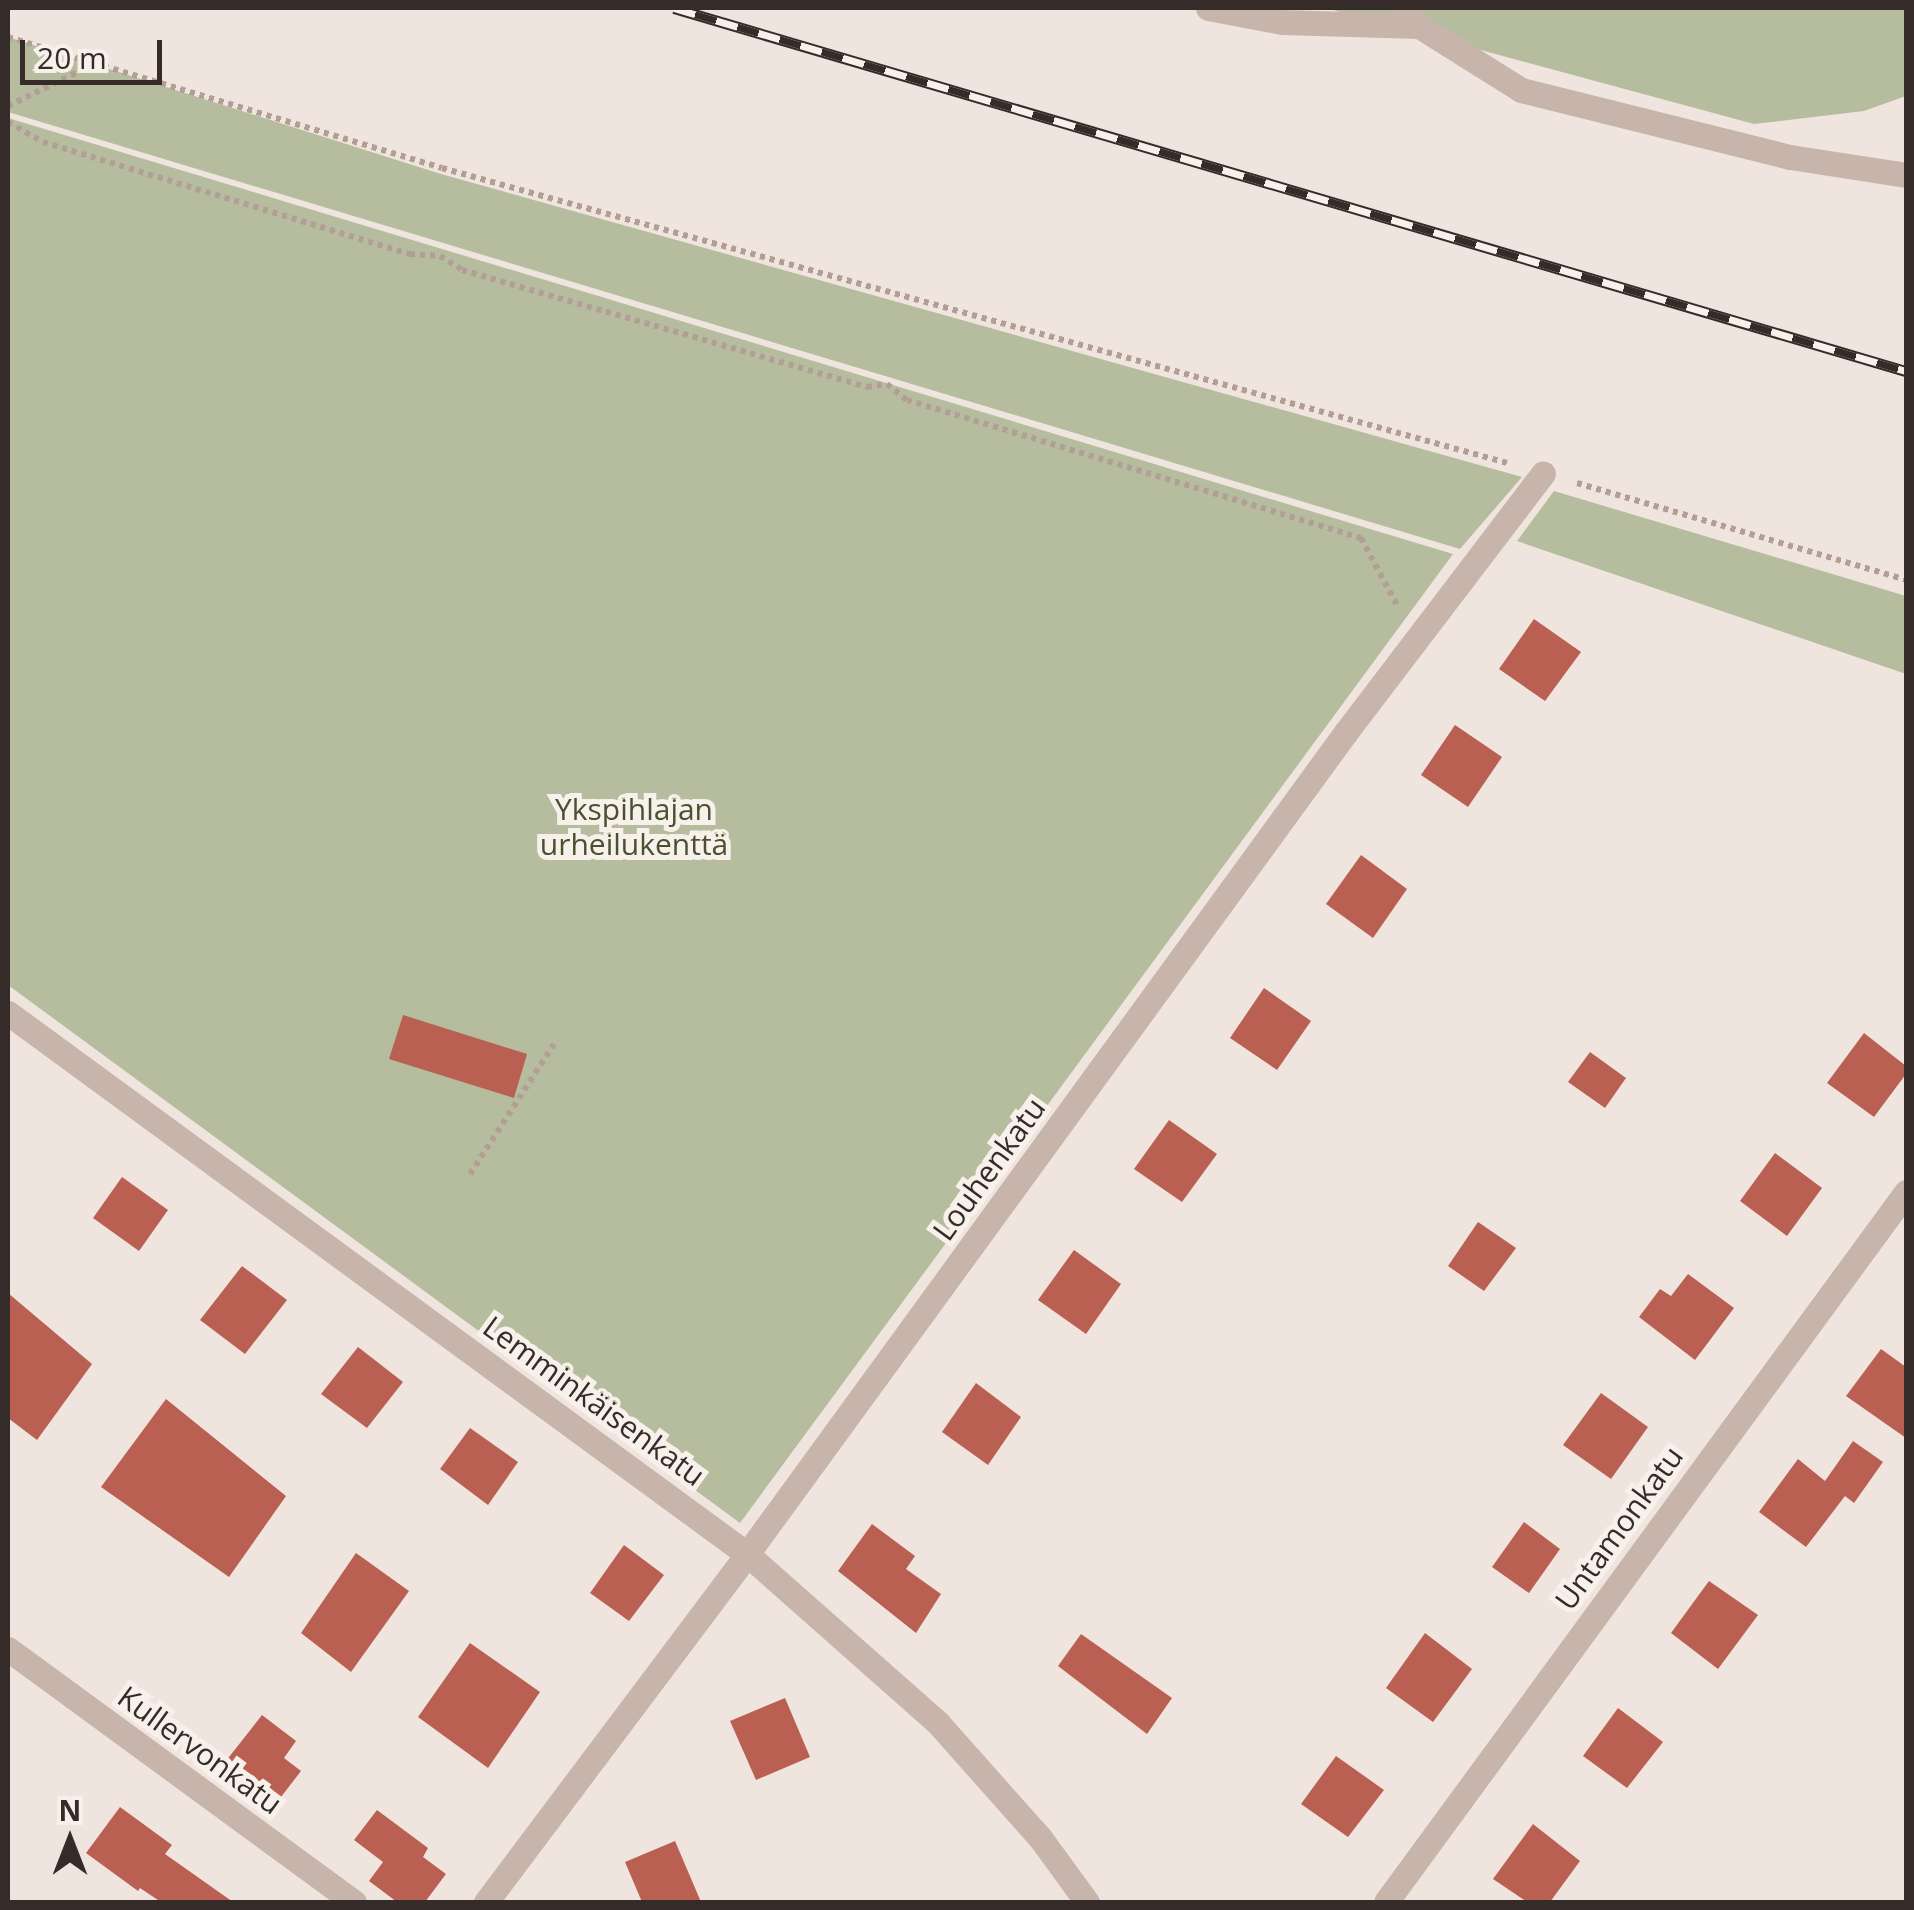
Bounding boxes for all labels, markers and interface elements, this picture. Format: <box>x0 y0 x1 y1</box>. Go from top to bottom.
scale bar <box>25 20 168 82</box>
text: 20 m <box>37 37 107 78</box>
park label: Ykspihlajan urheilukenttä <box>540 791 728 862</box>
street label: Louhenkatu <box>925 1091 1053 1247</box>
street label: Lemminkäisenkatu <box>476 1309 712 1493</box>
street label: Untamonkatu <box>1548 1439 1690 1617</box>
street label: Kullervonkatu <box>111 1678 289 1822</box>
north arrow <box>20 1790 120 1890</box>
text: N <box>59 1791 81 1829</box>

